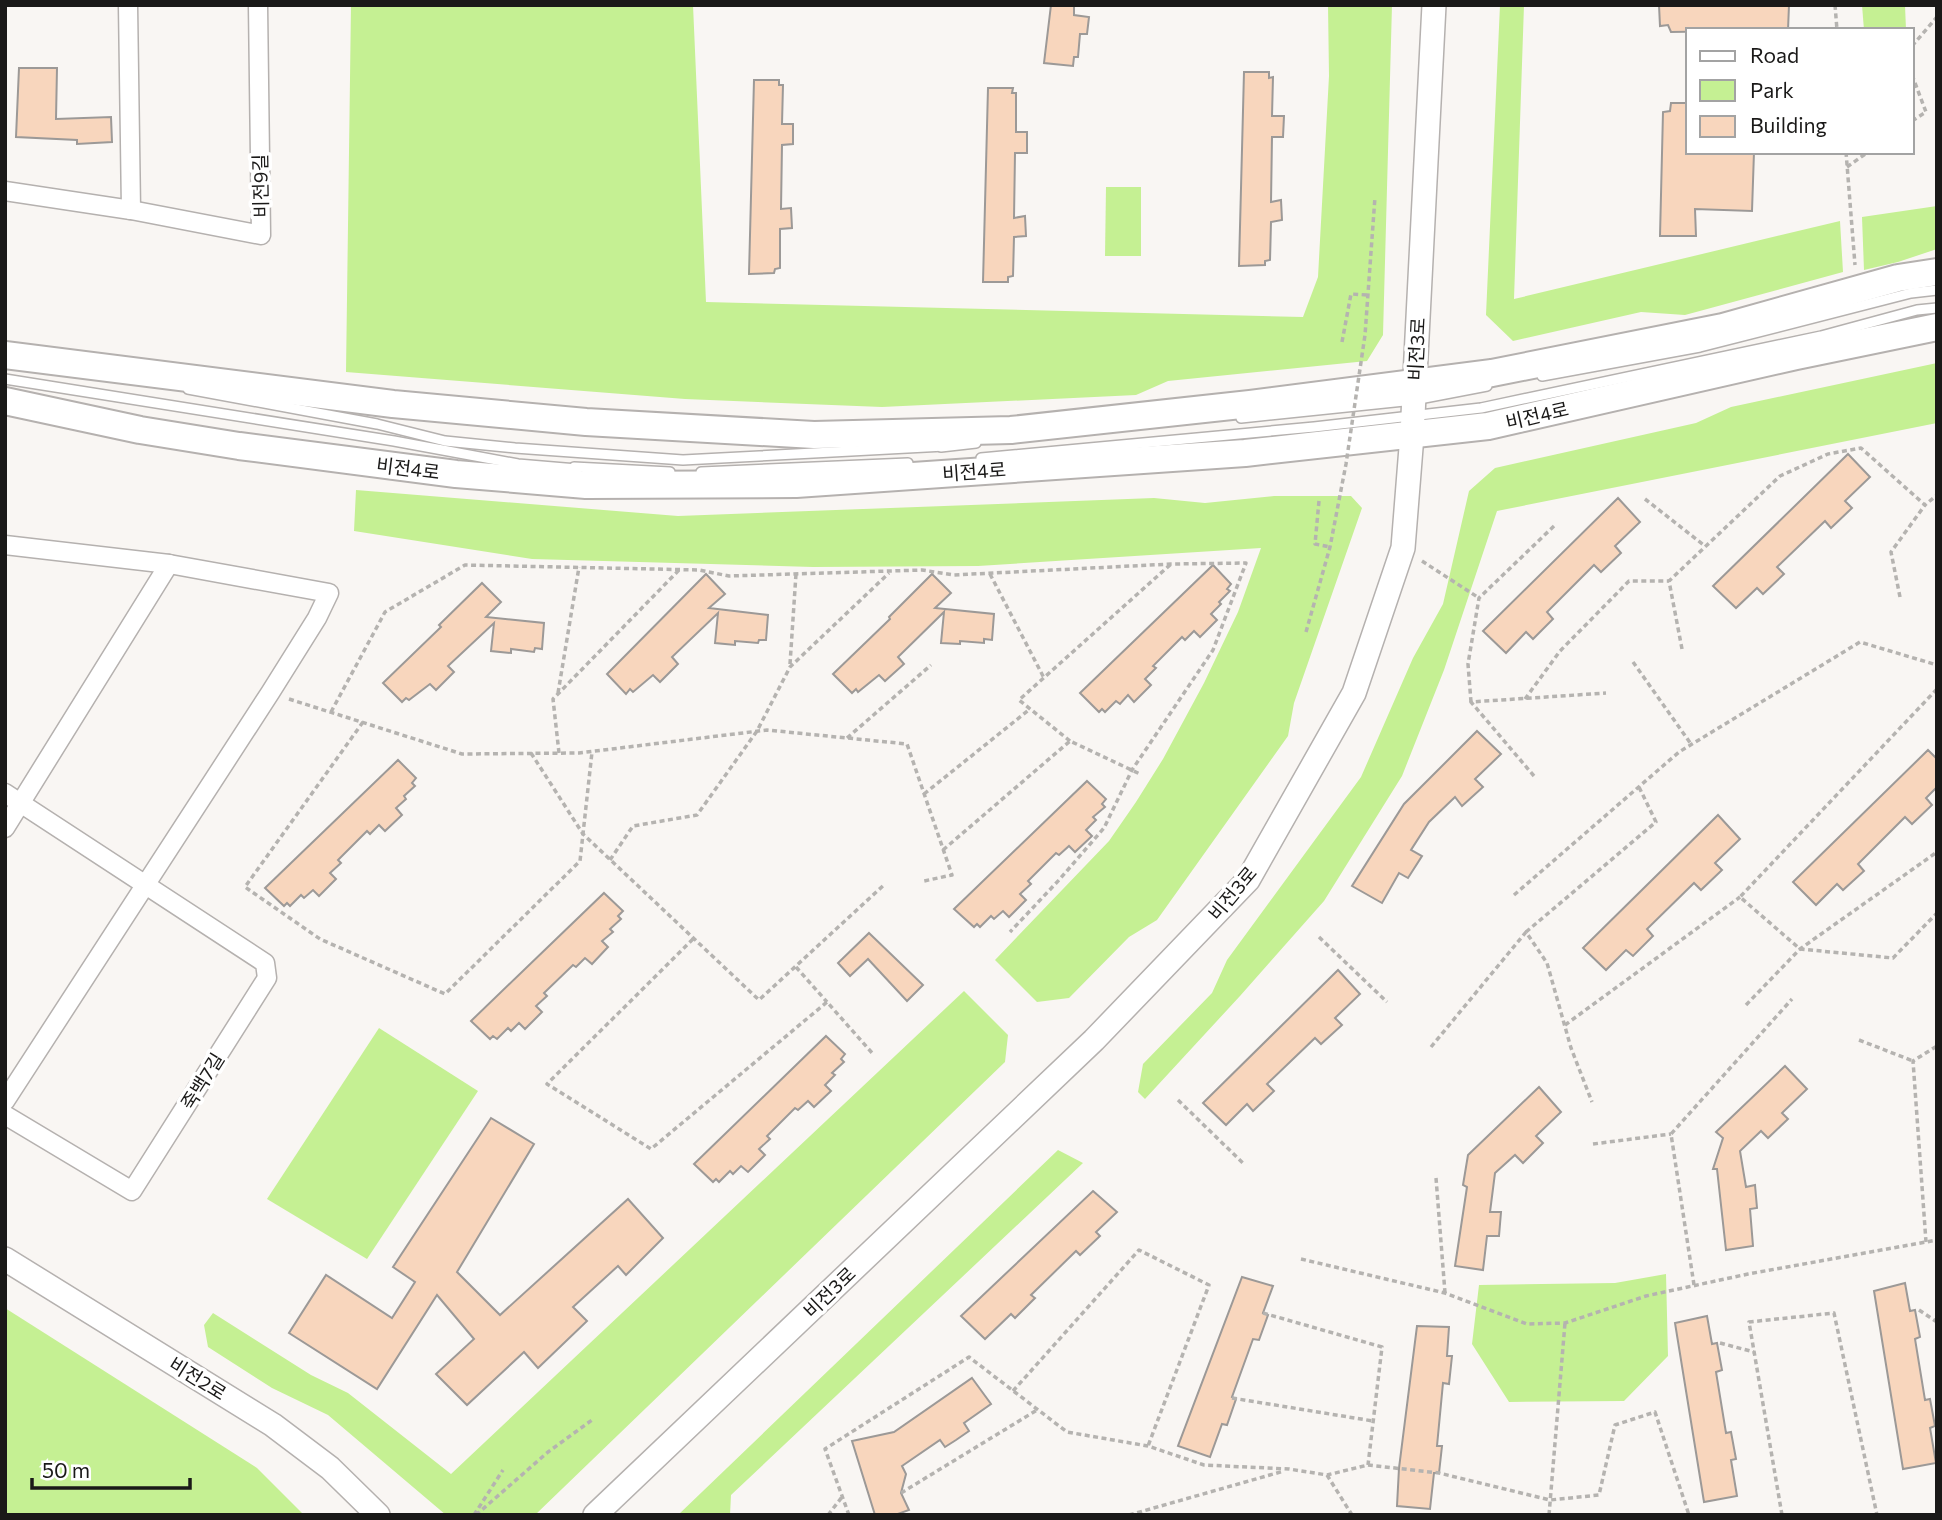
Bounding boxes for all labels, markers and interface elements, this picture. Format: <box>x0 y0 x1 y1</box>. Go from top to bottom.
legend <box>1686 28 1914 154</box>
text: Road <box>1750 42 1799 67</box>
text: Park <box>1750 77 1794 102</box>
text: Building <box>1750 112 1827 137</box>
street label: 비전9길 <box>248 154 272 218</box>
street label: 비전3로 <box>1403 317 1429 381</box>
street label: 비전4로 <box>1503 397 1571 433</box>
street label: 비전4로 <box>375 453 441 483</box>
street label: 비전4로 <box>941 457 1007 485</box>
street label: 비전3로 <box>1203 861 1261 925</box>
street label: 죽백7길 <box>176 1048 228 1114</box>
street label: 비전3로 <box>798 1262 860 1322</box>
street label: 비전2로 <box>165 1352 231 1404</box>
scale bar <box>32 1446 189 1490</box>
text: 50 m <box>42 1457 90 1482</box>

